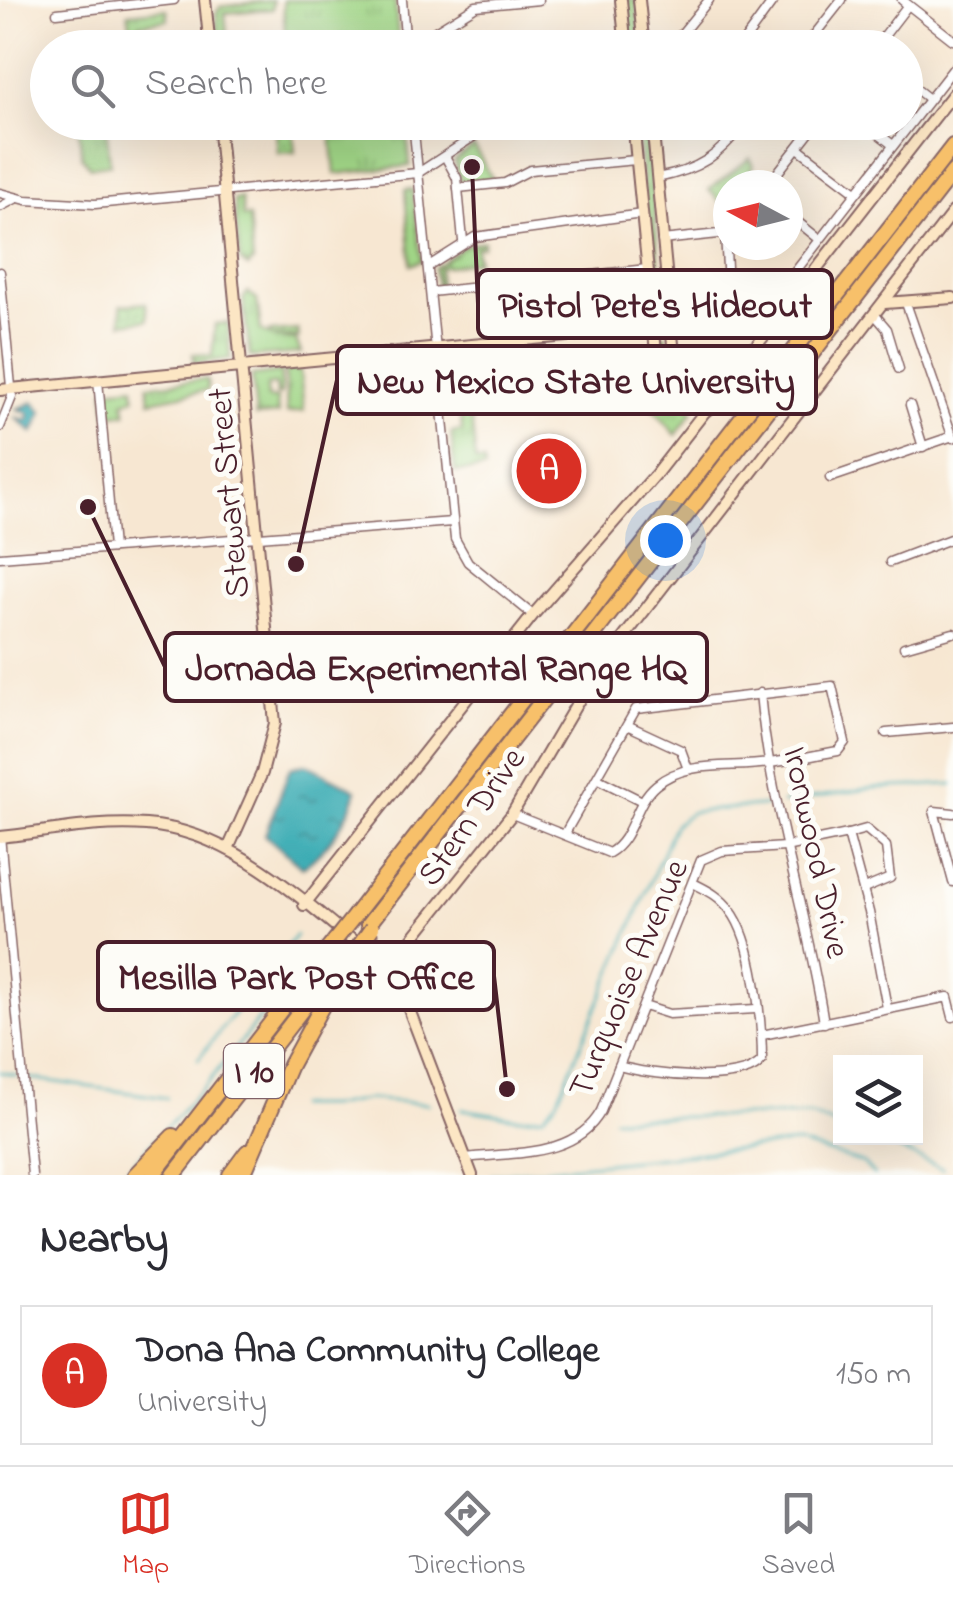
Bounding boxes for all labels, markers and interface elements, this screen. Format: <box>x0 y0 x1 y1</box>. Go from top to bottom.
search box <box>30 30 923 140</box>
text: Search here <box>145 57 327 113</box>
icon: search <box>65 58 120 113</box>
north arrow <box>713 170 803 260</box>
callout: Pistol Pete's Hideout <box>478 270 832 338</box>
text: Pistol Pete's Hideout <box>498 280 812 336</box>
callout: New Mexico State University <box>337 346 816 414</box>
text: New Mexico State University <box>357 356 795 412</box>
street label: Stewart Street <box>196 385 265 600</box>
pin: A <box>516 434 582 508</box>
your location <box>640 515 691 566</box>
callout: Jornada Experimental Range HQ <box>165 633 707 701</box>
text: Jornada Experimental Range HQ <box>185 643 689 699</box>
street label: Stern Drive <box>406 738 540 898</box>
street label: Ironwood Drive <box>767 742 862 964</box>
street label: Turquoise Avenue <box>557 852 704 1107</box>
callout: Mesilla Park Post Office <box>98 942 494 1010</box>
text: Mesilla Park Post Office <box>118 952 475 1008</box>
road number: I 10 <box>224 1044 284 1098</box>
map controls <box>833 1055 923 1145</box>
button: layers <box>833 1055 923 1145</box>
text: Nearby <box>40 1210 168 1271</box>
text: Dona Ana Community College <box>137 1324 599 1380</box>
text: A <box>65 1352 84 1399</box>
text: 150 m <box>836 1352 911 1399</box>
text: University <box>137 1380 267 1427</box>
tab: Map <box>118 1486 173 1587</box>
tab: Directions <box>409 1486 526 1587</box>
tab: Saved <box>762 1486 835 1587</box>

